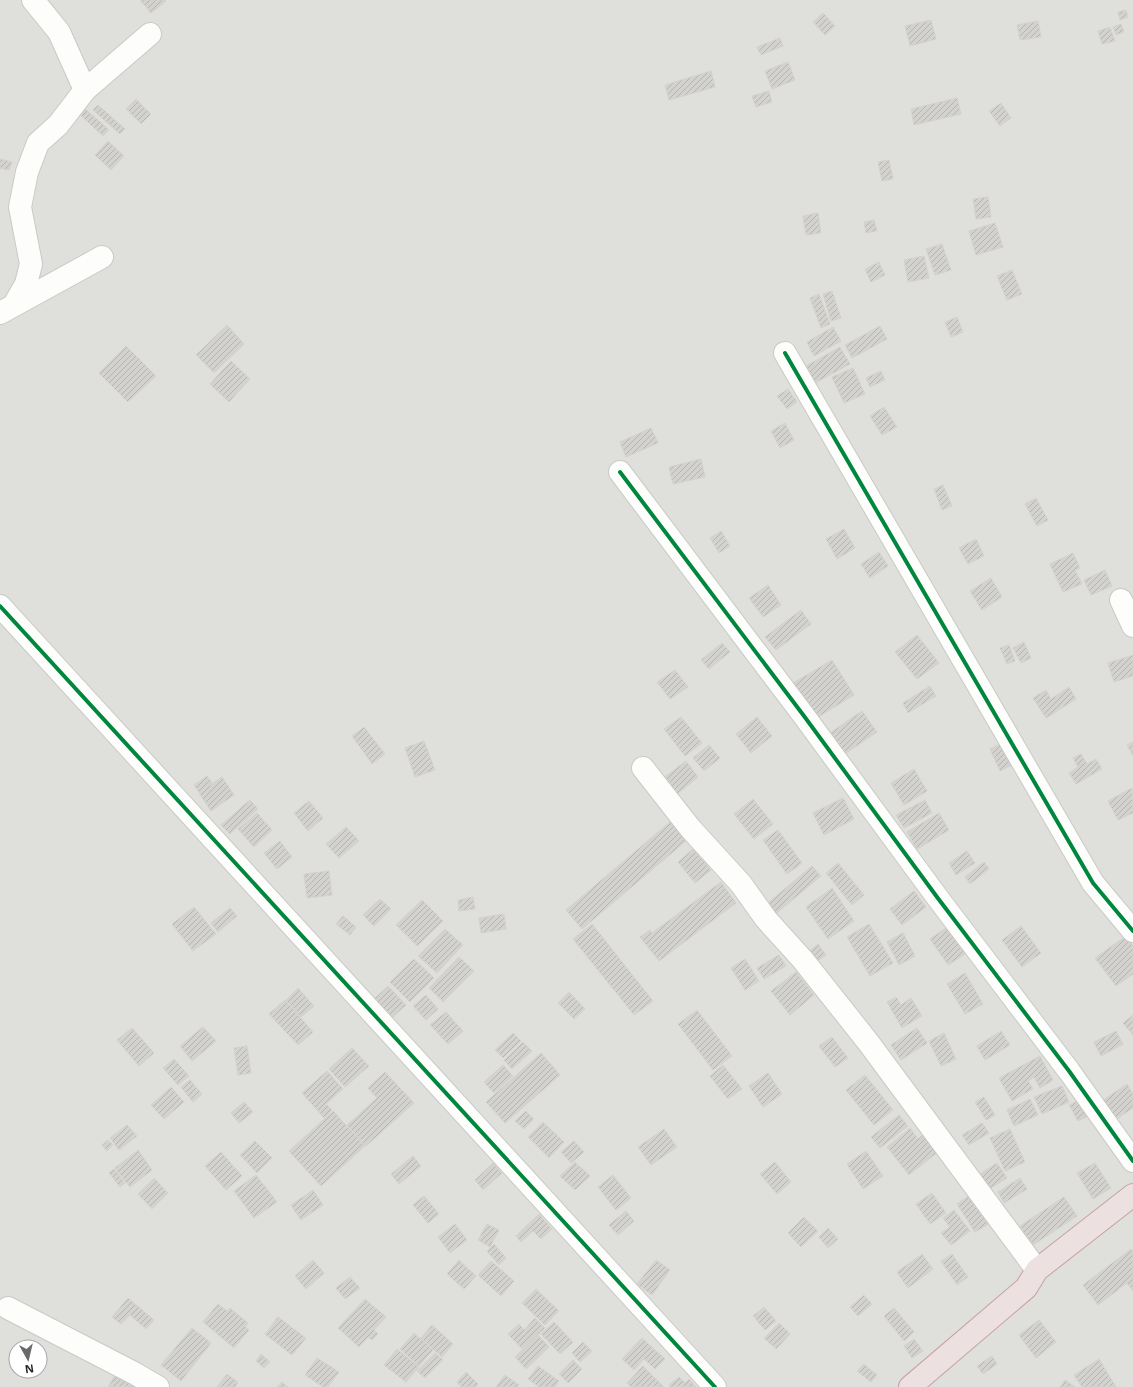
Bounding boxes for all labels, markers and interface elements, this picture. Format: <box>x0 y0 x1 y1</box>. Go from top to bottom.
north arrow <box>8 1339 48 1379</box>
text: N <box>24 1361 35 1377</box>

